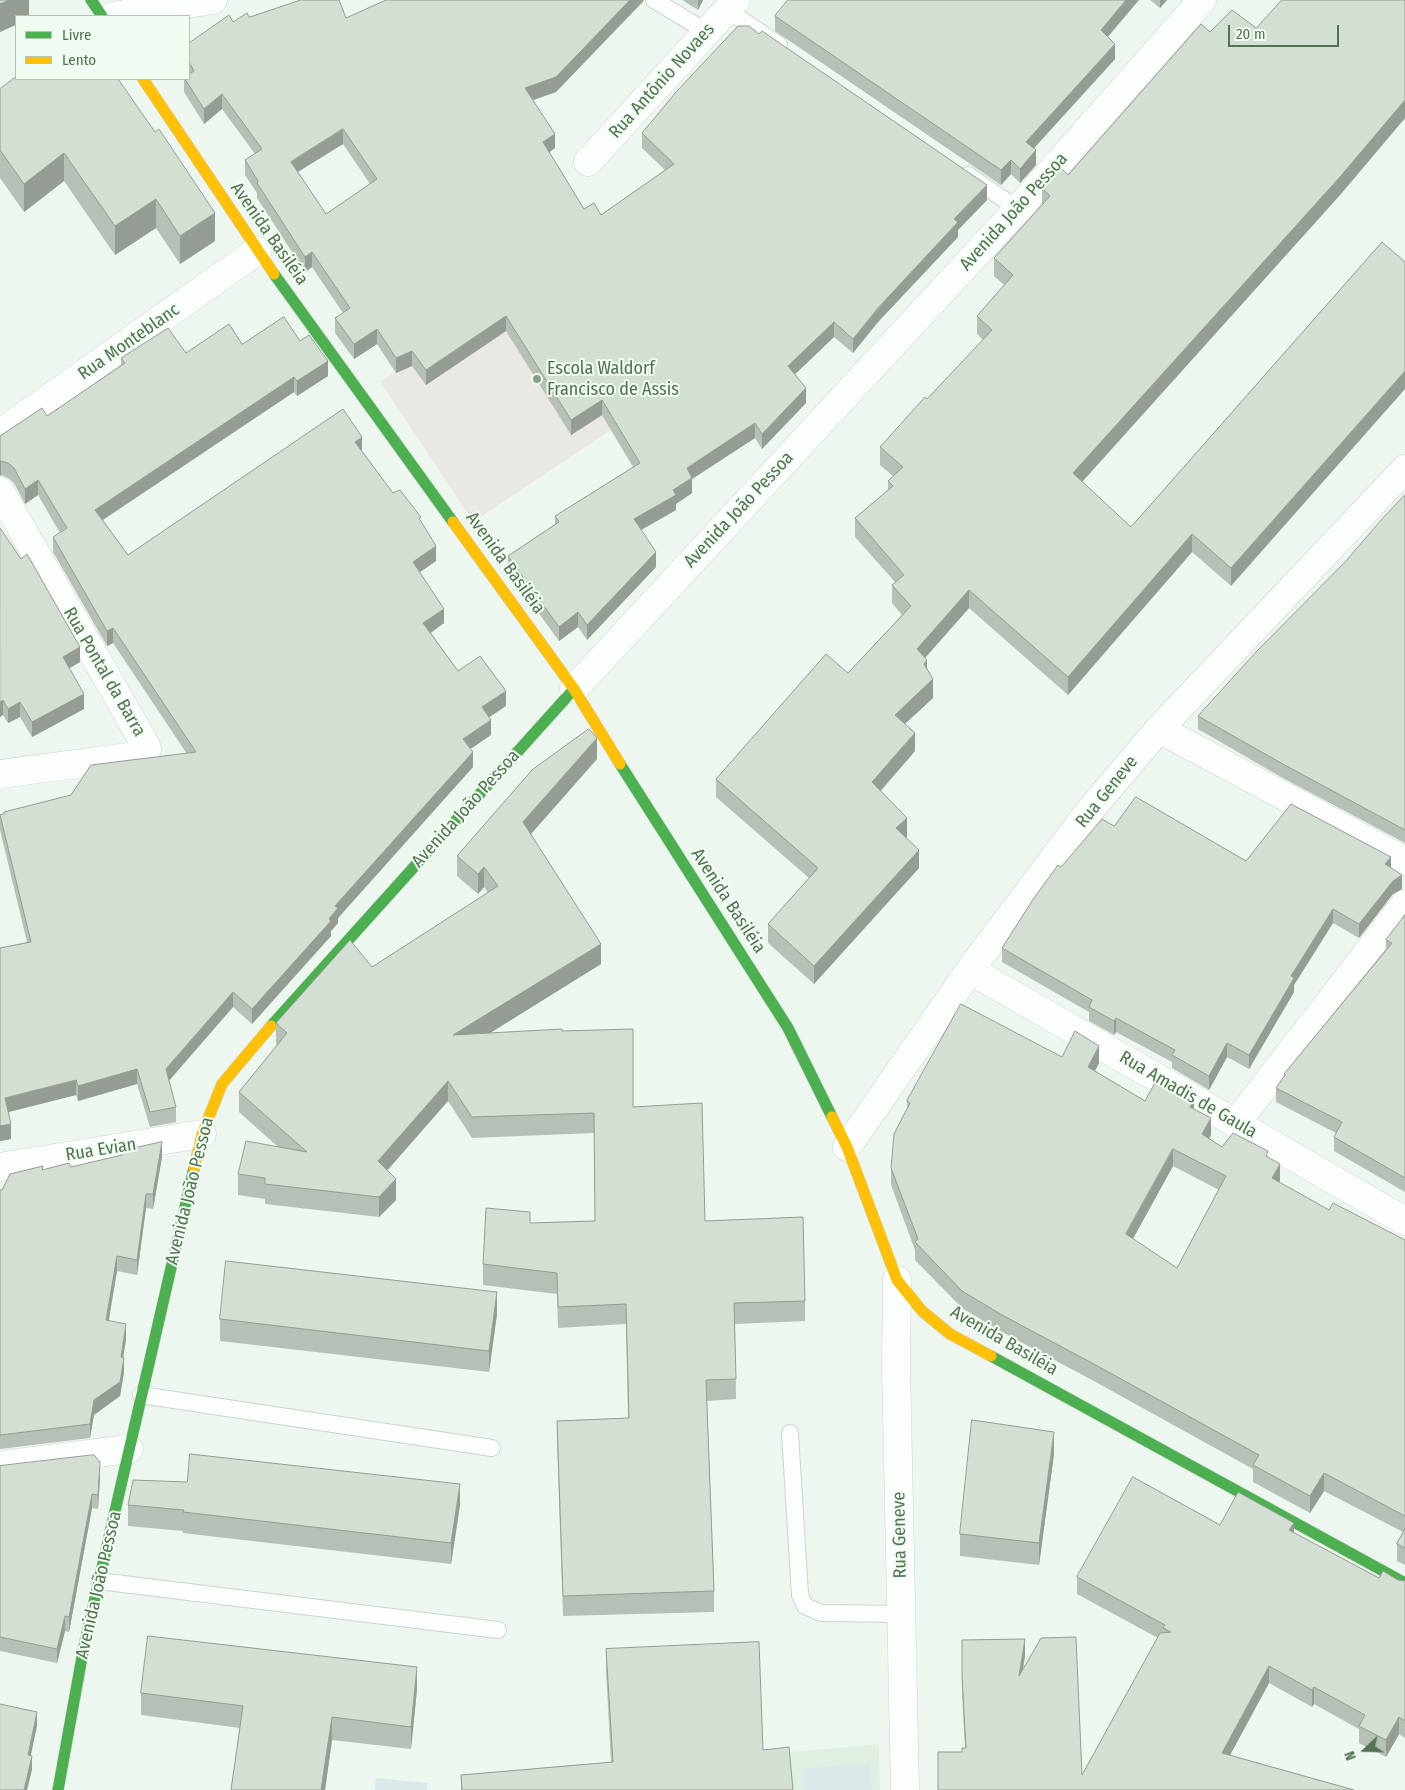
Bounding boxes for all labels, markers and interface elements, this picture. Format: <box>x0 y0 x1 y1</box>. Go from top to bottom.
legend <box>15 15 190 80</box>
scale bar <box>1230 15 1341 47</box>
street label: Rua Antônio Novaes <box>605 19 719 143</box>
text: 20 m <box>1236 25 1266 43</box>
text: Livre <box>62 26 91 44</box>
text: Lento <box>62 51 96 69</box>
street label: Avenida João Pessoa <box>956 149 1072 275</box>
street label: Avenida Basiléia <box>226 178 312 290</box>
street label: Rua Monteblanc <box>74 299 184 385</box>
place label: Escola Waldorf Francisco de Assis <box>547 358 679 400</box>
marker: Escola Waldorf Francisco de Assis <box>531 373 543 385</box>
street label: Avenida João Pessoa <box>680 447 798 573</box>
street label: Avenida Basiléia <box>461 508 549 618</box>
street label: Rua Pontal da Barra <box>58 604 150 740</box>
street label: Avenida João Pessoa <box>408 746 524 872</box>
street label: Rua Geneve <box>1071 752 1143 832</box>
street label: Avenida Basiléia <box>686 845 770 957</box>
street label: Rua Amadis de Gaula <box>1115 1047 1261 1143</box>
street label: Avenida João Pessoa <box>161 1115 219 1267</box>
street label: Rua Evian <box>64 1134 138 1166</box>
street label: Avenida Basiléia <box>946 1301 1062 1381</box>
street label: Rua Geneve <box>888 1492 912 1578</box>
street label: Avenida João Pessoa <box>72 1509 126 1661</box>
north arrow <box>1340 1725 1390 1775</box>
text: N <box>1341 1749 1360 1763</box>

